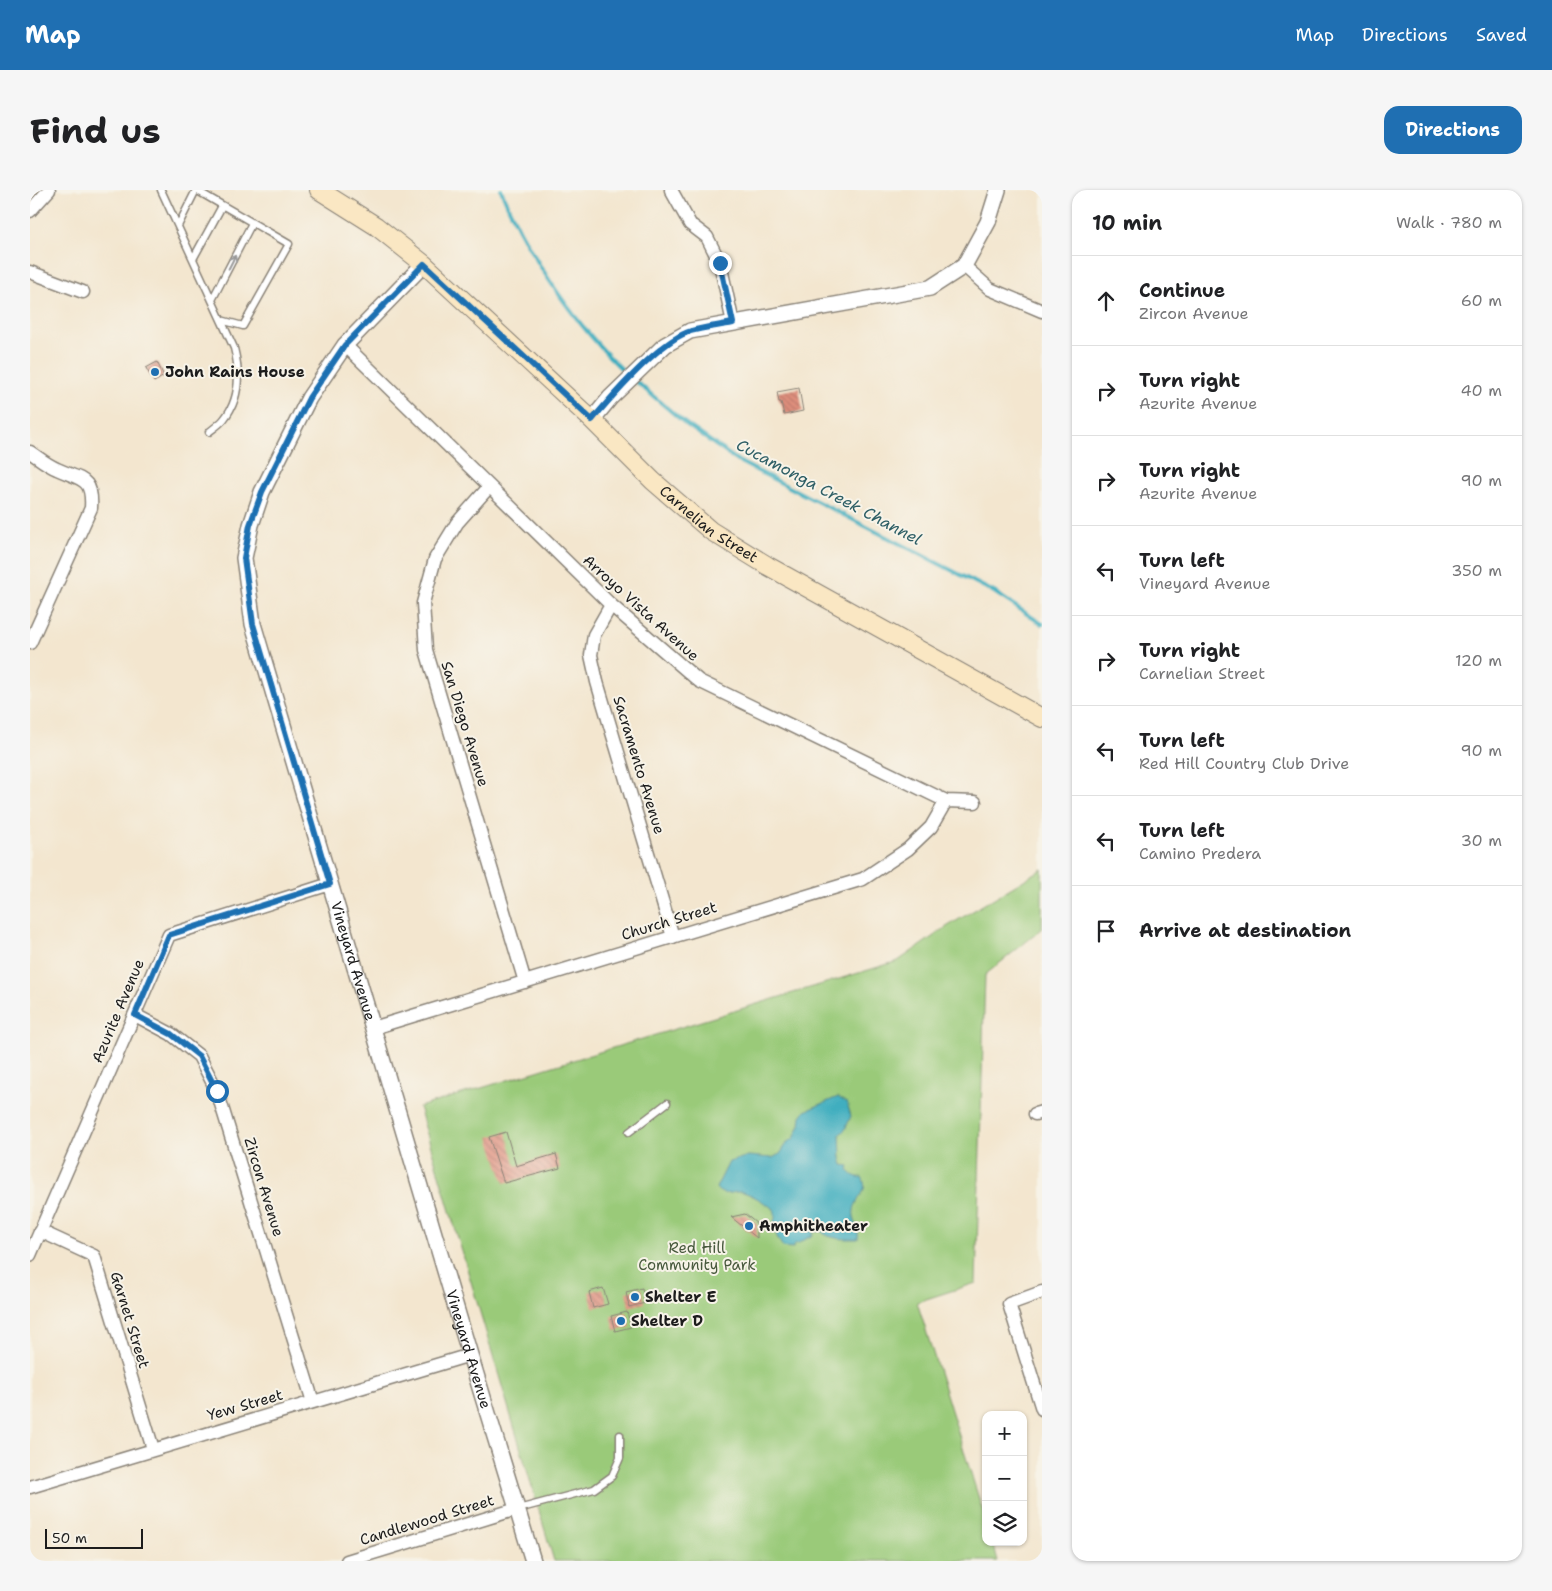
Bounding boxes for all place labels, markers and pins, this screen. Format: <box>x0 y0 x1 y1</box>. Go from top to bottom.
place label: John Rains House <box>165 362 305 382</box>
marker: John Rains House <box>149 366 161 378</box>
place label: Amphitheater <box>759 1216 868 1236</box>
marker: Amphitheater <box>743 1220 755 1232</box>
place label: Shelter E <box>645 1287 717 1307</box>
marker: Shelter E <box>629 1291 641 1303</box>
place label: Shelter D <box>631 1311 703 1331</box>
marker: Shelter D <box>615 1315 627 1327</box>

